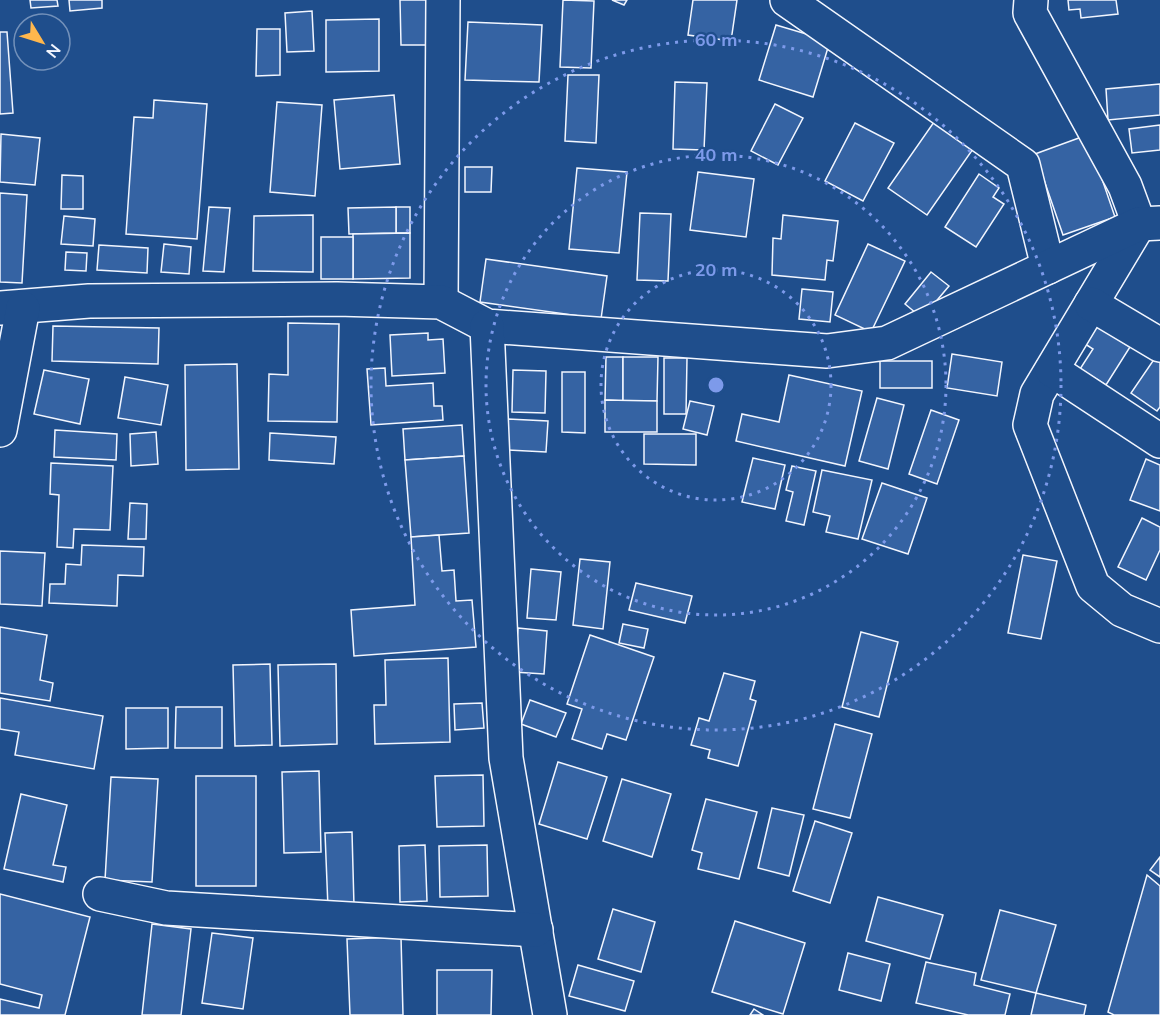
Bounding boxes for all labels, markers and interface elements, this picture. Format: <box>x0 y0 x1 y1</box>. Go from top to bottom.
north arrow <box>12 12 72 72</box>
text: 60 m <box>695 28 737 51</box>
text: N <box>42 40 65 62</box>
text: 40 m <box>695 143 737 166</box>
text: 20 m <box>695 258 737 281</box>
centre of rings <box>706 375 726 395</box>

